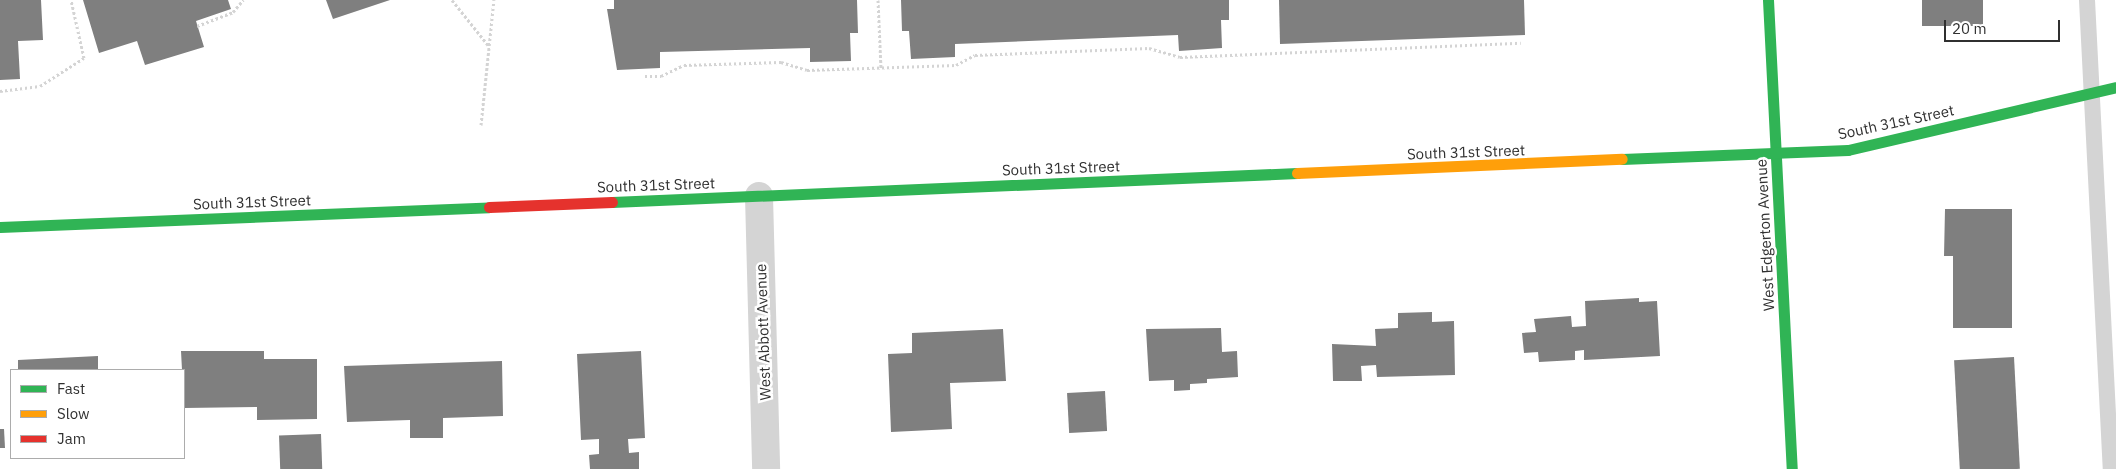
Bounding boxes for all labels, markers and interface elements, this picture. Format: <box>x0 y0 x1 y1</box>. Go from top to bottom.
scale bar <box>1946 10 2062 42</box>
text: 20 m <box>1952 19 1987 38</box>
street label: South 31st Street <box>1836 101 1956 143</box>
street label: South 31st Street <box>1407 141 1525 163</box>
street label: South 31st Street <box>1002 157 1120 179</box>
street label: West Edgerton Avenue <box>1752 159 1778 311</box>
street label: South 31st Street <box>597 174 715 196</box>
street label: South 31st Street <box>193 191 311 213</box>
street label: West Abbott Avenue <box>752 263 774 401</box>
legend <box>10 369 185 459</box>
text: Fast <box>57 379 85 398</box>
text: Slow <box>57 404 90 423</box>
text: Jam <box>57 429 86 448</box>

